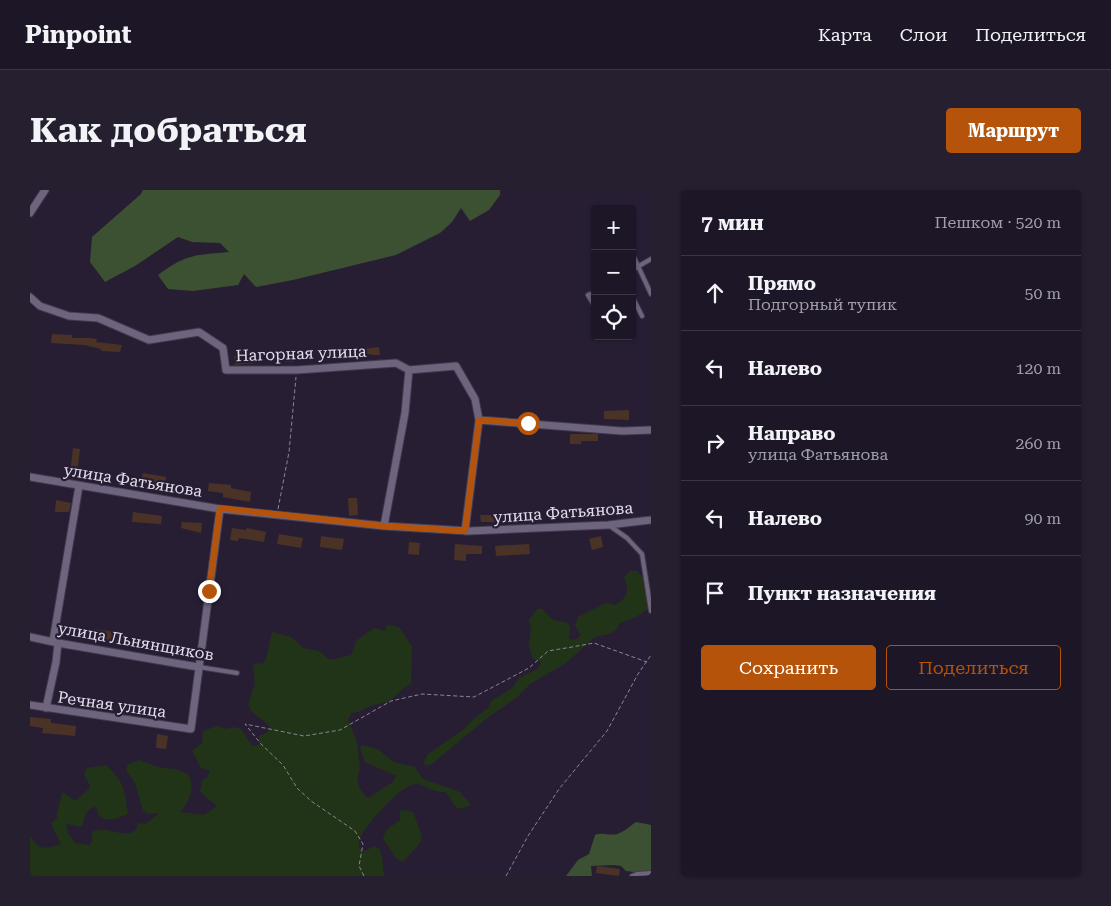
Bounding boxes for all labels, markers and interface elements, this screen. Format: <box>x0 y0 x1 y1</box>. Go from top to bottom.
text: Pinpoint <box>25 21 131 49</box>
text: Карта <box>818 24 872 45</box>
text: Слои <box>900 24 947 45</box>
text: Поделиться <box>975 24 1086 45</box>
button: Маршрут <box>946 108 1081 153</box>
text: Как добраться <box>30 110 307 151</box>
map controls <box>591 205 636 340</box>
button: + <box>591 205 636 250</box>
text: 7 мин <box>701 211 764 235</box>
text: Пешком · 520 m <box>934 213 1061 232</box>
button: − <box>591 250 636 295</box>
text: Прямо <box>748 272 816 295</box>
icon: ahead <box>701 279 729 307</box>
text: 50 m <box>1024 284 1061 303</box>
button: locate <box>591 295 636 340</box>
text: Подгорный тупик <box>748 295 897 314</box>
street label: Нагорная улица <box>235 342 367 365</box>
icon: left <box>701 354 729 382</box>
text: Налево <box>748 357 822 380</box>
text: 120 m <box>1015 359 1061 378</box>
route start <box>517 412 540 435</box>
text: Направо <box>748 422 835 445</box>
icon: right <box>701 429 729 457</box>
text: 260 m <box>1015 434 1061 453</box>
text: улица Фатьянова <box>748 445 888 464</box>
street label: улица Фатьянова <box>62 460 204 501</box>
street label: улица Фатьянова <box>493 498 634 527</box>
icon: left <box>701 504 729 532</box>
text: Налево <box>748 507 822 530</box>
text: 90 m <box>1024 509 1061 528</box>
icon: arrive <box>701 579 729 607</box>
route end <box>198 580 221 603</box>
text: Пункт назначения <box>748 582 936 605</box>
street label: улица Льнянщиков <box>57 618 215 665</box>
button: Сохранить <box>701 645 876 690</box>
button: Поделиться <box>886 645 1061 690</box>
street label: Речная улица <box>56 687 168 722</box>

